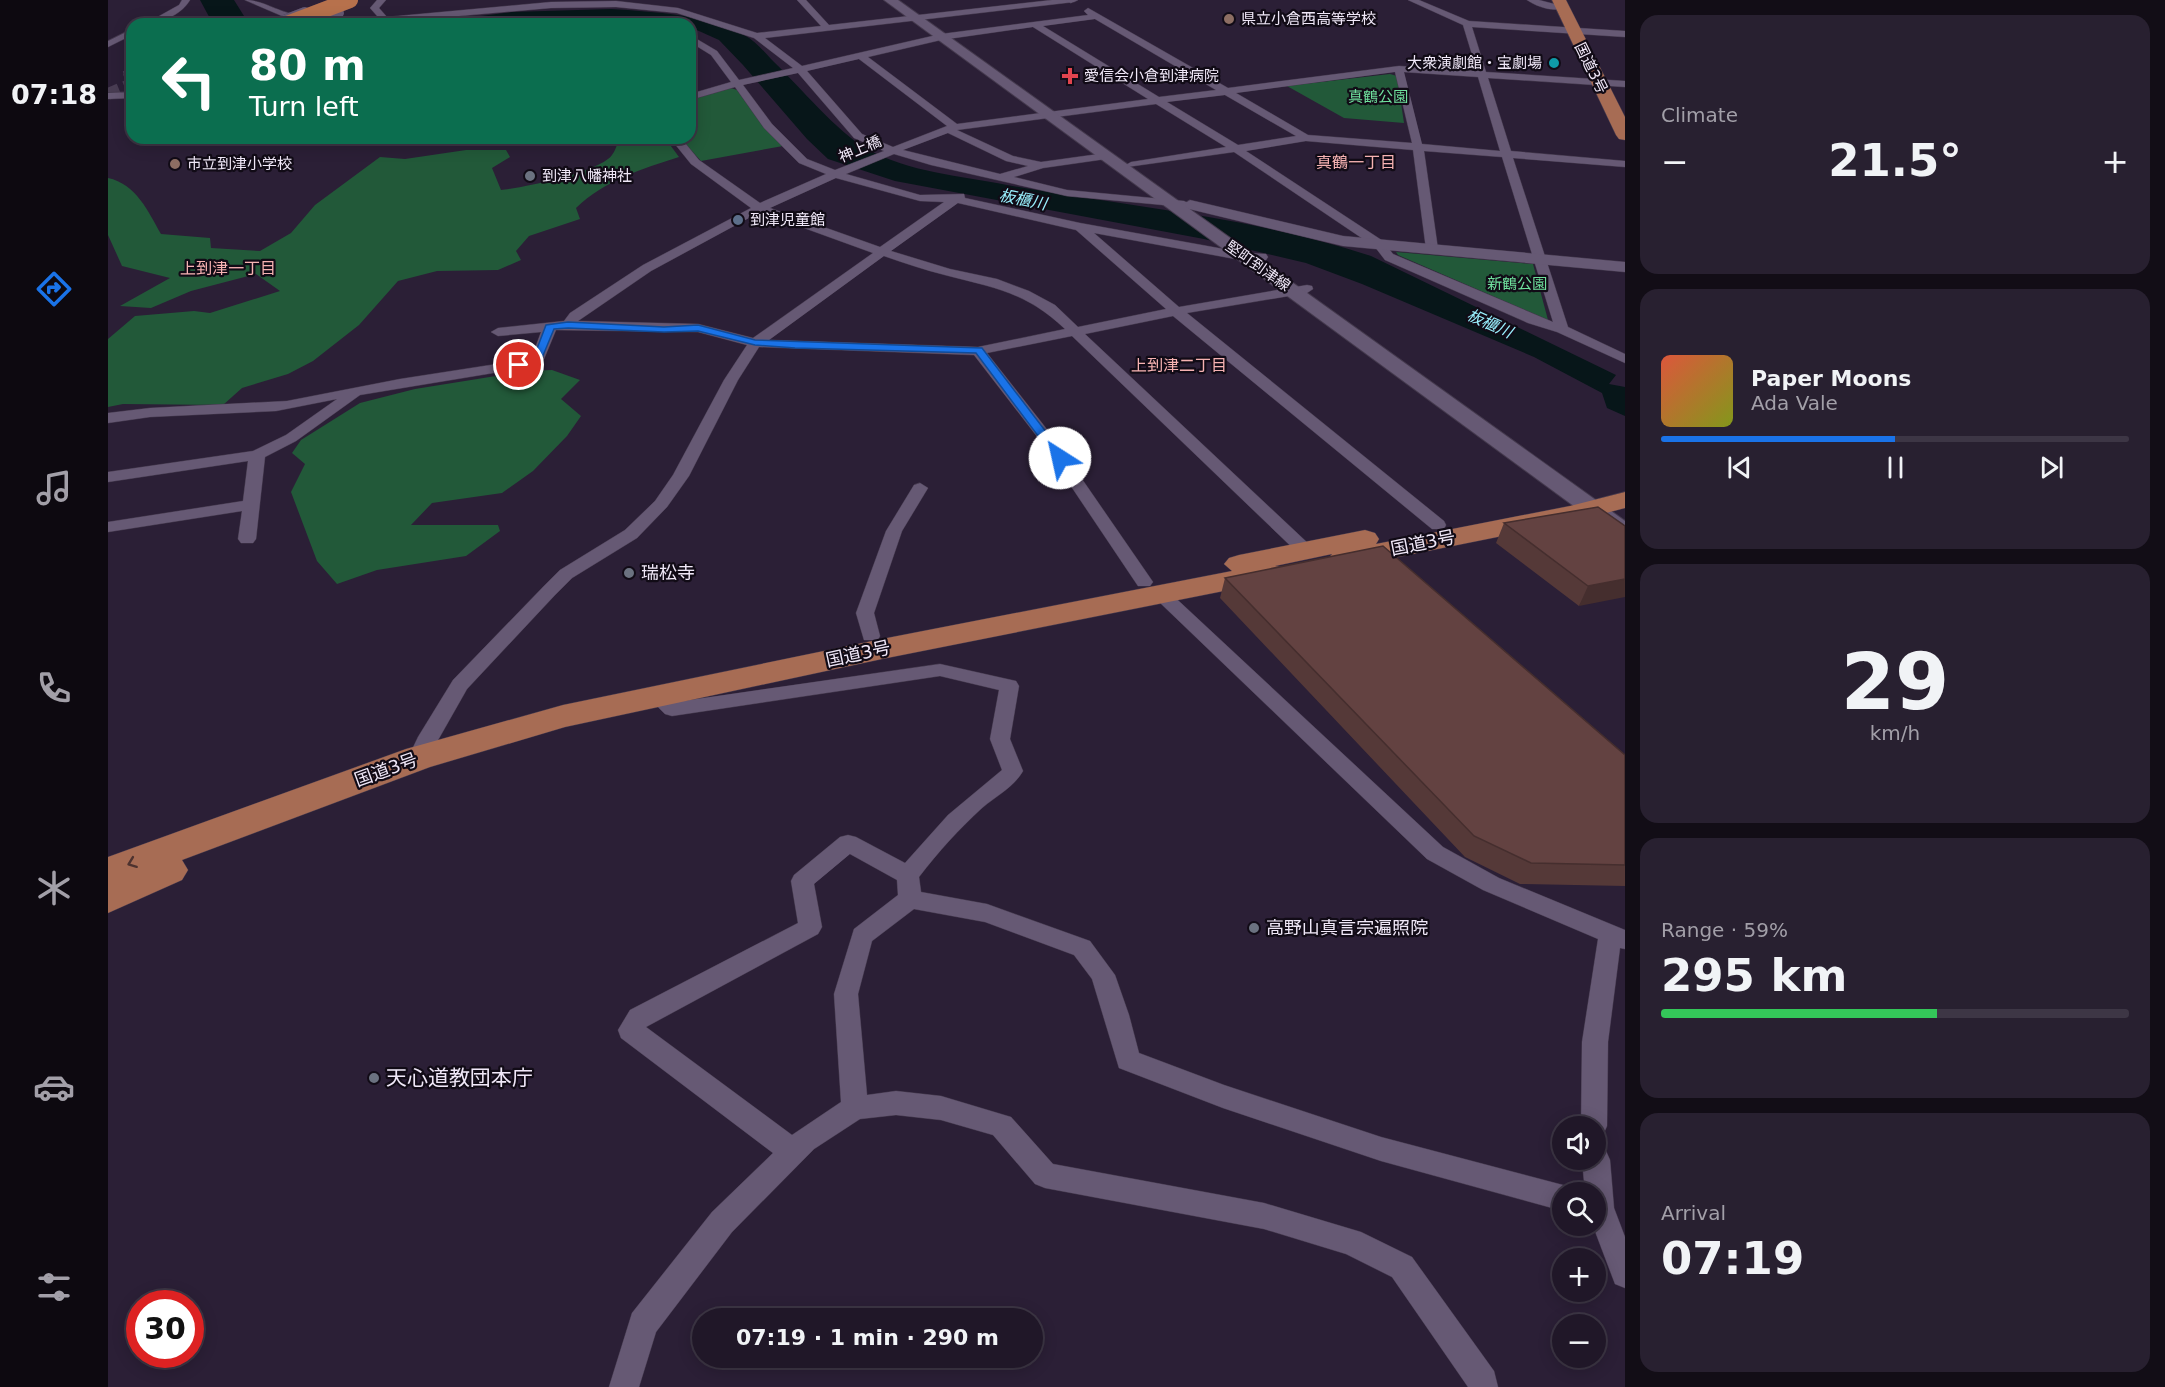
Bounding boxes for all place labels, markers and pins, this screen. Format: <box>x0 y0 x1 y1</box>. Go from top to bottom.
place label: 県立小倉西高等学校 <box>1241 10 1376 28</box>
marker: 県立小倉西高等学校 <box>1222 12 1236 26</box>
place label: 大衆演劇館・宝劇場 <box>1407 54 1542 72</box>
marker: 大衆演劇館・宝劇場 <box>1547 56 1561 70</box>
marker: 愛信会小倉到津病院 <box>1061 67 1079 85</box>
place label: 愛信会小倉到津病院 <box>1084 67 1219 85</box>
place label: 市立到津小学校 <box>187 155 292 173</box>
marker: 市立到津小学校 <box>168 157 182 171</box>
place label: 到津八幡神社 <box>542 167 632 185</box>
marker: 到津八幡神社 <box>523 169 537 183</box>
place label: 到津児童館 <box>750 211 825 229</box>
marker: 到津児童館 <box>731 213 745 227</box>
pin <box>493 339 544 390</box>
place label: 瑞松寺 <box>641 562 695 583</box>
marker: 瑞松寺 <box>622 566 636 580</box>
place label: 高野山真言宗遍照院 <box>1266 917 1428 938</box>
marker: 高野山真言宗遍照院 <box>1247 921 1261 935</box>
place label: 天心道教団本庁 <box>386 1066 533 1090</box>
marker: 天心道教団本庁 <box>367 1071 381 1085</box>

